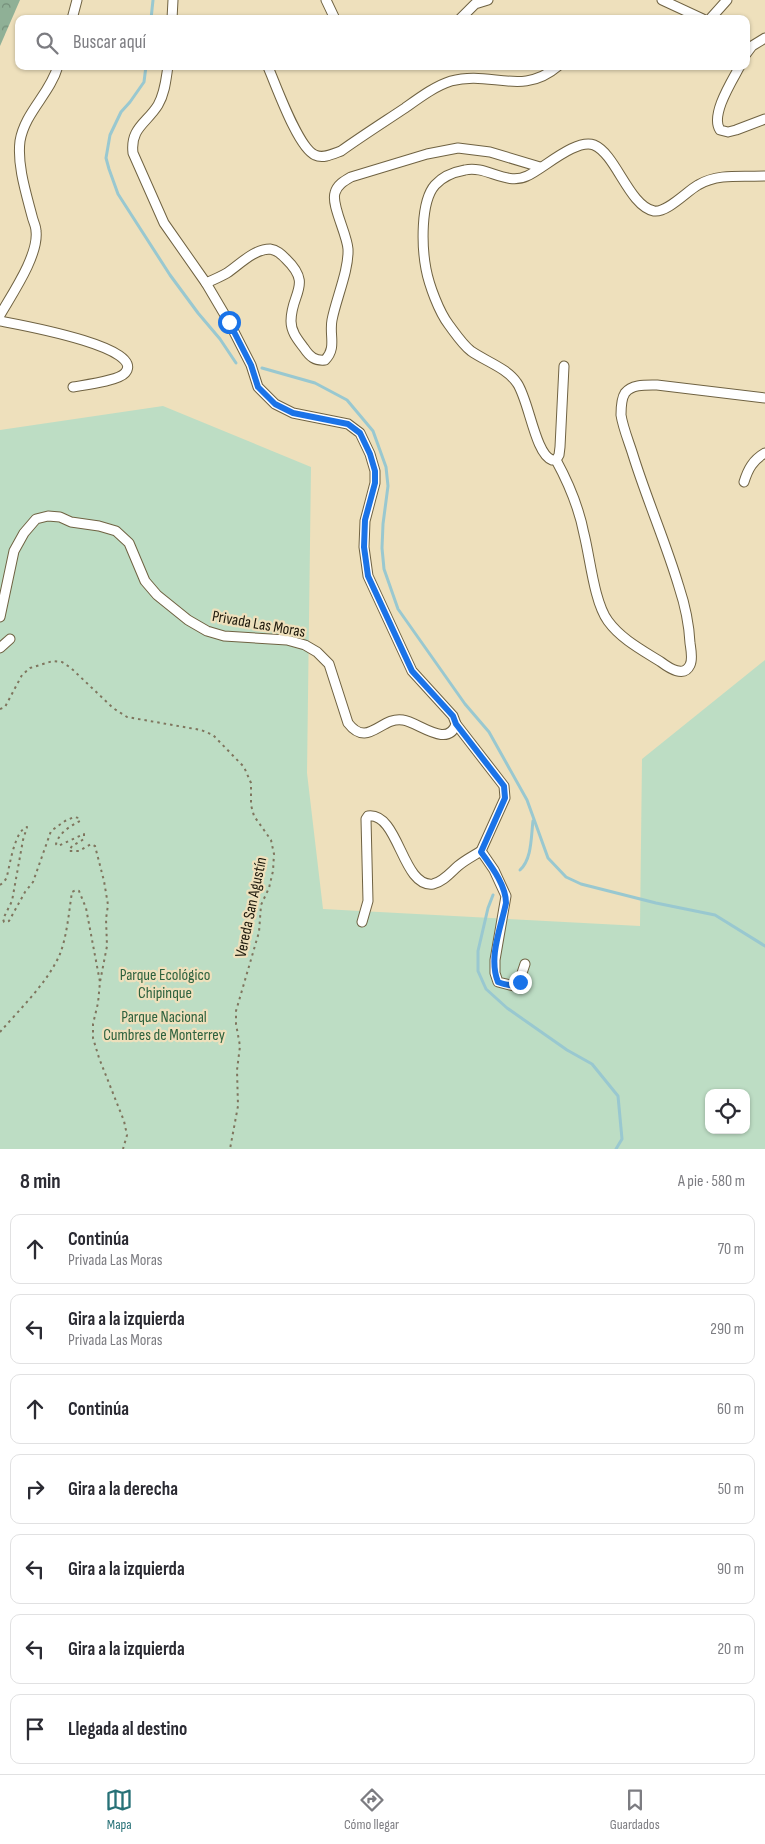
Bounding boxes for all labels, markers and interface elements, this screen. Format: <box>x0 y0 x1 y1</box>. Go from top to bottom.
search box <box>15 15 750 70</box>
icon: search <box>33 29 61 57</box>
text: Buscar aquí <box>73 31 146 54</box>
route start <box>218 311 241 334</box>
street label: Privada Las Moras <box>211 607 307 642</box>
street label: Vereda San Agustín <box>232 855 271 959</box>
park label: Parque Ecológico Chipinque <box>120 966 210 1003</box>
route end <box>509 971 532 994</box>
park label: Parque Nacional Cumbres de Monterrey <box>103 1008 225 1045</box>
map controls <box>705 1089 750 1134</box>
button: locate <box>705 1089 750 1134</box>
text: 8 min <box>20 1169 61 1194</box>
text: A pie · 580 m <box>678 1172 745 1191</box>
text: Continúa <box>68 1228 129 1251</box>
icon: ahead <box>21 1235 49 1263</box>
text: 70 m <box>718 1240 744 1259</box>
text: Privada Las Moras <box>68 1251 163 1270</box>
text: Gira a la izquierda <box>68 1308 185 1331</box>
icon: left <box>21 1315 49 1343</box>
text: 290 m <box>710 1320 744 1339</box>
text: Privada Las Moras <box>68 1331 163 1350</box>
icon: ahead <box>21 1395 49 1423</box>
text: Continúa <box>68 1398 129 1421</box>
text: 60 m <box>717 1400 744 1419</box>
icon: right <box>21 1475 49 1503</box>
text: Gira a la derecha <box>68 1478 178 1501</box>
text: 50 m <box>718 1480 744 1499</box>
icon: left <box>21 1555 49 1583</box>
text: Gira a la izquierda <box>68 1558 185 1581</box>
text: 90 m <box>717 1560 744 1579</box>
icon: left <box>21 1635 49 1663</box>
text: Gira a la izquierda <box>68 1638 185 1661</box>
text: 20 m <box>717 1640 744 1659</box>
icon: arrive <box>21 1715 49 1743</box>
text: Llegada al destino <box>68 1718 187 1741</box>
tab: Mapa <box>105 1786 133 1833</box>
tab: Cómo llegar <box>344 1786 399 1833</box>
tab: Guardados <box>610 1786 660 1833</box>

